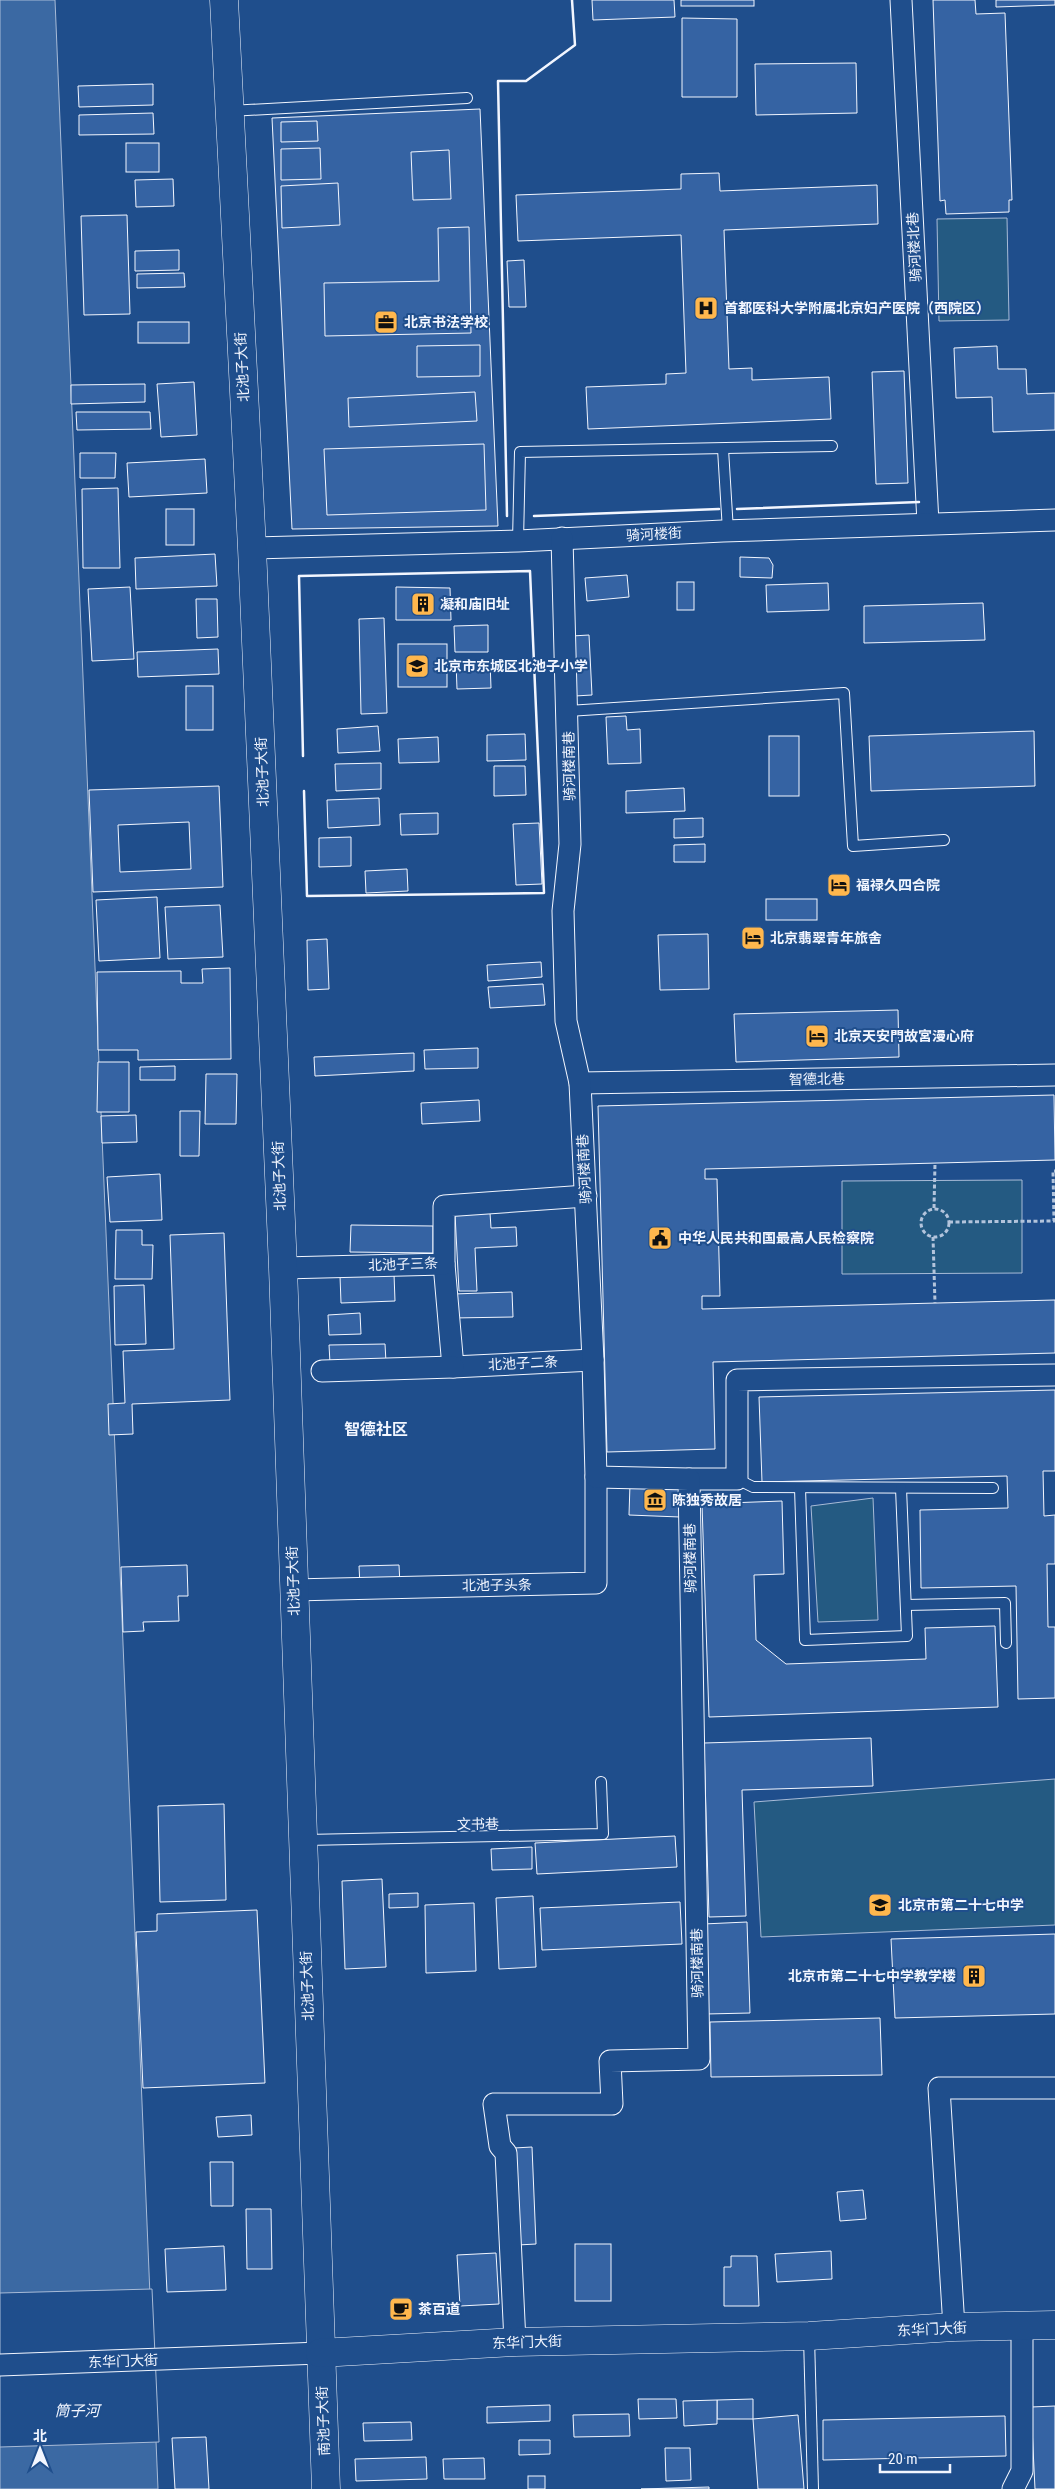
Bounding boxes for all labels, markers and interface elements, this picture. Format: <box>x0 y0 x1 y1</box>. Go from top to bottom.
street label: 骑河楼北巷 <box>904 212 924 282</box>
hospital icon: 首都医科大学附属北京妇产医院（西院区） <box>693 295 719 321</box>
place label: 首都医科大学附属北京妇产医院（西院区） <box>724 300 990 316</box>
office icon: 北京书法学校 <box>373 309 399 335</box>
place label: 北京书法学校 <box>404 314 488 330</box>
street label: 北池子大街 <box>232 332 252 402</box>
street label: 骑河楼街 <box>626 525 682 543</box>
building icon: 凝和庙旧址 <box>410 591 436 617</box>
place label: 凝和庙旧址 <box>440 596 510 612</box>
school or university icon: 北京市东城区北池子小学 <box>404 653 430 679</box>
place label: 北京市东城区北池子小学 <box>434 658 588 674</box>
street label: 骑河楼南巷 <box>560 731 578 801</box>
street label: 北池子大街 <box>253 737 271 807</box>
hotel icon: 福禄久四合院 <box>826 872 852 898</box>
place label: 福禄久四合院 <box>856 877 940 893</box>
hotel icon: 北京翡翠青年旅舍 <box>740 925 766 951</box>
place label: 北京翡翠青年旅舍 <box>770 930 882 946</box>
hotel icon: 北京天安門故宮漫心府 <box>804 1023 830 1049</box>
place label: 北京天安門故宮漫心府 <box>834 1028 974 1044</box>
street label: 智德北巷 <box>789 1071 845 1087</box>
street label: 骑河楼南巷 <box>574 1134 594 1204</box>
street label: 北池子大街 <box>270 1141 288 1211</box>
public building icon: 中华人民共和国最高人民检察院 <box>647 1225 673 1251</box>
place label: 中华人民共和国最高人民检察院 <box>678 1230 874 1246</box>
street label: 北池子三条 <box>368 1255 438 1273</box>
street label: 北池子二条 <box>488 1353 558 1373</box>
district label: 智德社区 <box>344 1420 408 1439</box>
museum icon: 陈独秀故居 <box>642 1487 668 1513</box>
place label: 陈独秀故居 <box>672 1492 742 1508</box>
street label: 骑河楼南巷 <box>681 1523 699 1593</box>
street label: 北池子大街 <box>284 1546 302 1616</box>
street label: 北池子头条 <box>462 1576 532 1594</box>
street label: 文书巷 <box>457 1816 499 1832</box>
school or university icon: 北京市第二十七中学 <box>867 1892 893 1918</box>
place label: 北京市第二十七中学 <box>898 1897 1024 1913</box>
street label: 骑河楼南巷 <box>688 1928 706 1998</box>
street label: 北池子大街 <box>298 1951 316 2021</box>
building icon: 北京市第二十七中学教学楼 <box>961 1963 987 1989</box>
place label: 北京市第二十七中学教学楼 <box>788 1968 956 1984</box>
cafe icon: 茶百道 <box>388 2296 414 2322</box>
place label: 茶百道 <box>418 2301 460 2317</box>
street label: 东华门大街 <box>897 2319 967 2339</box>
street label: 东华门大街 <box>492 2333 562 2351</box>
street label: 东华门大街 <box>88 2352 158 2370</box>
street label: 南池子大街 <box>314 2386 332 2456</box>
water label: 筒子河 <box>54 2402 102 2420</box>
north arrow <box>15 2424 65 2474</box>
text: 北 <box>33 2428 47 2444</box>
scale bar <box>880 2442 950 2474</box>
text: 20 m <box>888 2450 918 2468</box>

